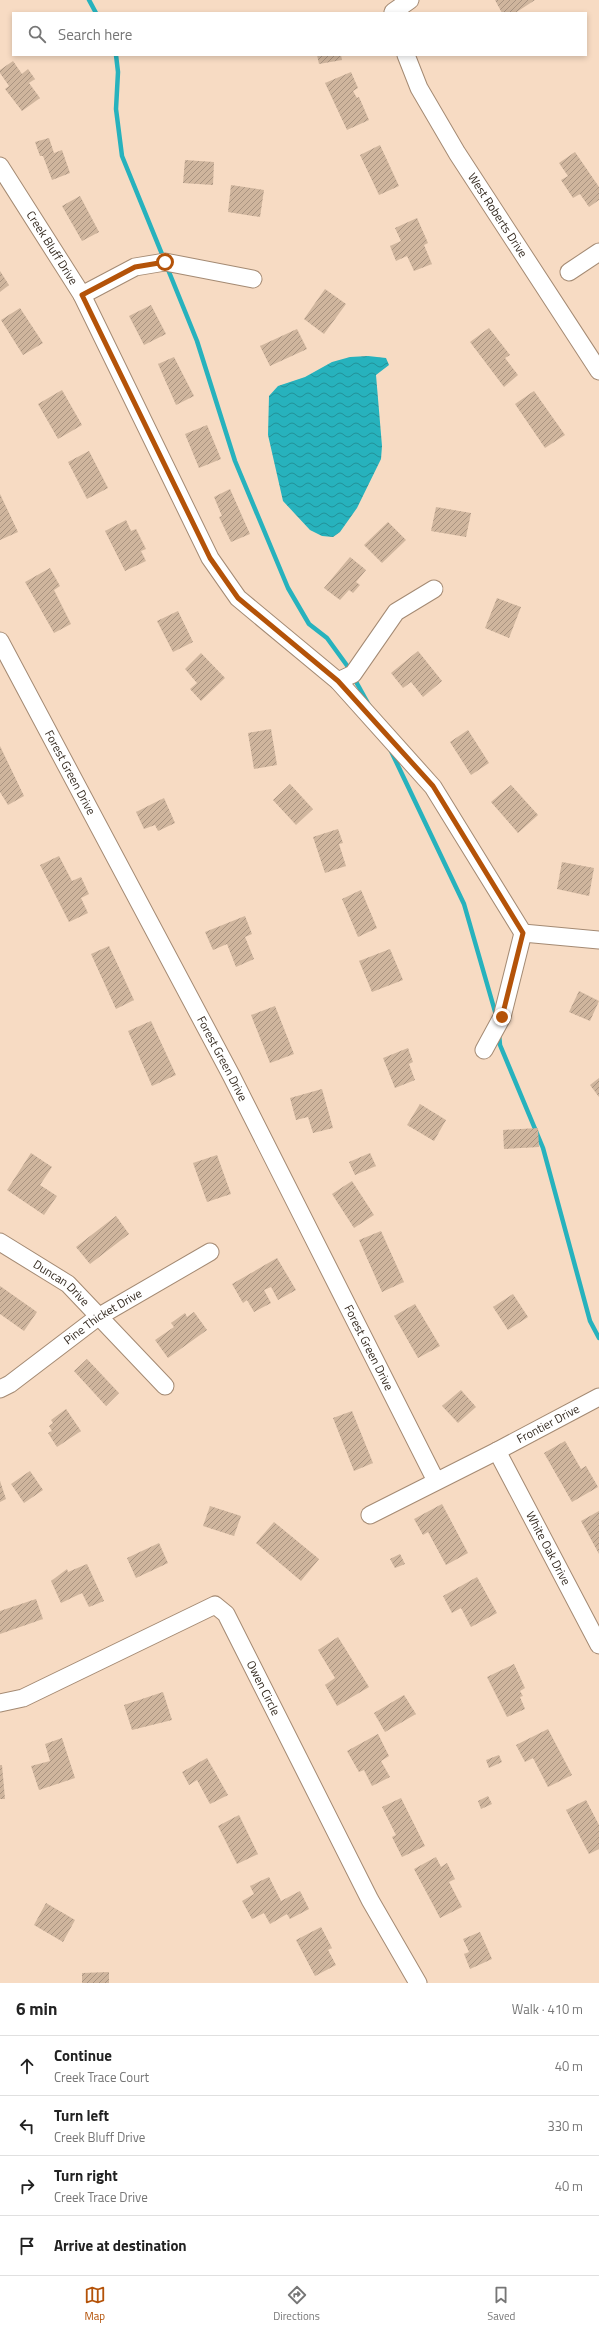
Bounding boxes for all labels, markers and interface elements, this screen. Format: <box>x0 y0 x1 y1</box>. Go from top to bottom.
search box <box>12 12 587 56</box>
icon: search <box>26 23 48 45</box>
text: Search here <box>58 23 132 46</box>
street label: West Roberts Drive <box>463 169 533 261</box>
street label: Creek Bluff Drive <box>22 207 83 288</box>
route start <box>156 253 174 271</box>
street label: Forest Green Drive <box>40 726 101 818</box>
route end <box>493 1008 511 1026</box>
street label: Forest Green Drive <box>192 1012 253 1104</box>
street label: Duncan Drive <box>30 1255 94 1310</box>
street label: Pine Thicket Drive <box>59 1284 145 1349</box>
street label: Forest Green Drive <box>339 1301 399 1394</box>
street label: Frontier Drive <box>513 1399 583 1448</box>
street label: White Oak Drive <box>521 1508 576 1589</box>
street label: Owen Circle <box>242 1657 286 1719</box>
text: 6 min <box>16 1996 57 2022</box>
text: Walk · 410 m <box>512 1999 583 2019</box>
text: Continue <box>54 2044 112 2067</box>
icon: ahead <box>16 2055 38 2077</box>
text: 40 m <box>555 2056 583 2076</box>
text: Creek Trace Court <box>54 2067 149 2087</box>
text: Turn left <box>54 2104 109 2127</box>
icon: left <box>16 2115 38 2137</box>
text: 330 m <box>547 2116 583 2136</box>
text: Creek Bluff Drive <box>54 2127 145 2147</box>
text: Turn right <box>54 2164 118 2187</box>
icon: right <box>16 2175 38 2197</box>
text: 40 m <box>555 2176 583 2196</box>
text: Creek Trace Drive <box>54 2187 148 2207</box>
text: Arrive at destination <box>54 2234 187 2257</box>
icon: arrive <box>16 2235 38 2257</box>
tab: Map <box>84 2284 106 2324</box>
tab: Directions <box>273 2284 320 2324</box>
tab: Saved <box>487 2284 515 2324</box>

